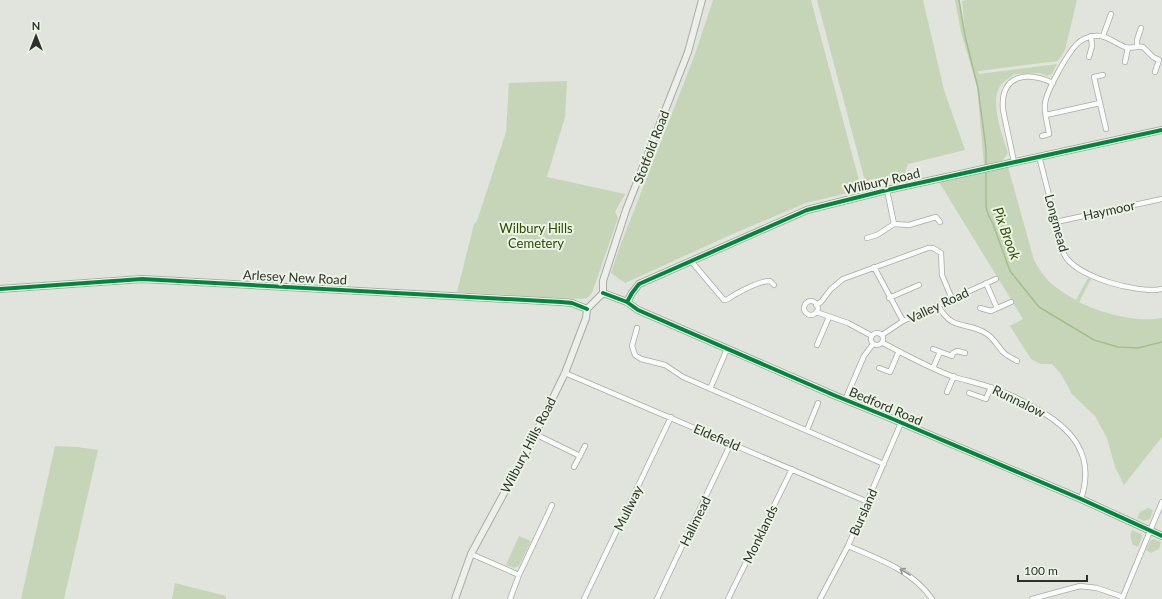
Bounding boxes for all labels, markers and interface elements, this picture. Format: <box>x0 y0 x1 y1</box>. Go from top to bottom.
north arrow <box>16 16 56 56</box>
text: N <box>32 19 40 32</box>
street label: Stotfold Road <box>630 108 672 186</box>
street label: Wilbury Road <box>842 164 922 198</box>
street label: Longmead <box>1042 192 1072 254</box>
street label: Haymoor <box>1081 197 1137 223</box>
water label: Pix Brook <box>990 204 1024 262</box>
park label: Wilbury Hills Cemetery <box>499 220 573 251</box>
street label: Arlesey New Road <box>243 266 347 288</box>
street label: Valley Road <box>905 284 971 326</box>
street label: Runnalow <box>990 381 1048 421</box>
street label: Bedford Road <box>847 383 925 429</box>
street label: Wilbury Hills Road <box>497 394 559 496</box>
street label: Eldefield <box>691 420 743 454</box>
street label: Mullway <box>610 482 646 533</box>
street label: Bursland <box>846 486 880 538</box>
street label: Hallmead <box>676 493 714 549</box>
street label: Monklands <box>739 502 781 566</box>
scale bar <box>1018 557 1087 583</box>
text: 100 m <box>1024 563 1058 578</box>
one-way arrow <box>899 568 911 576</box>

